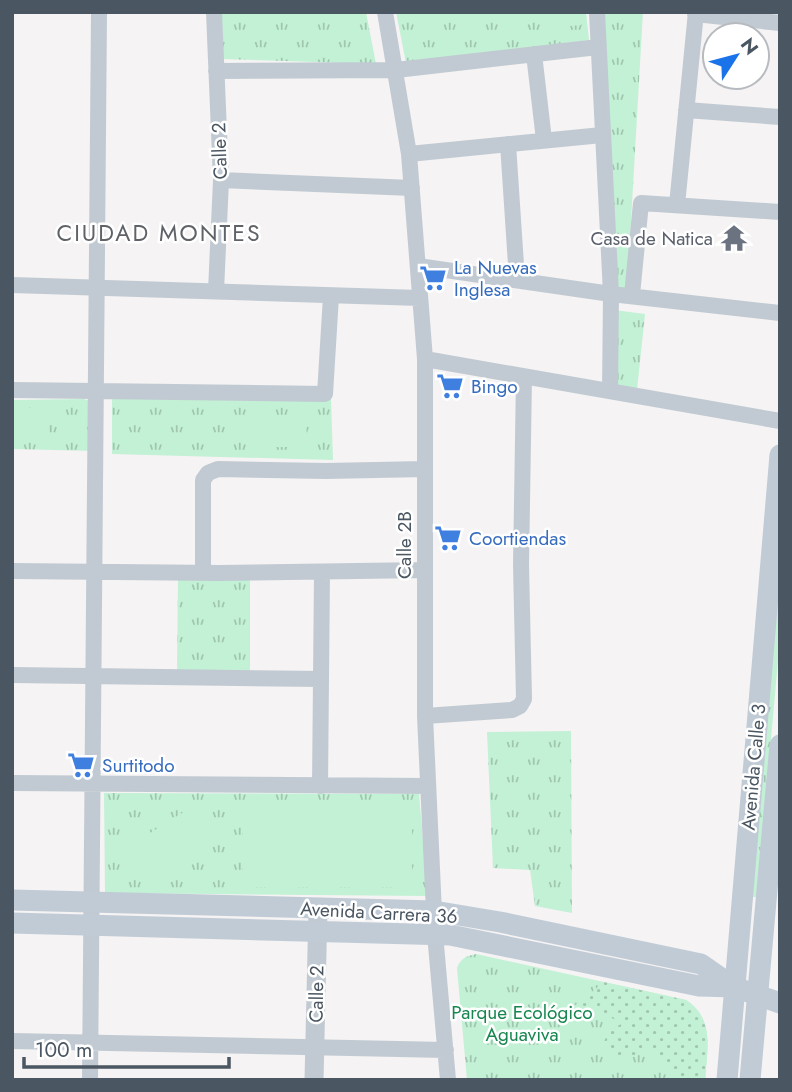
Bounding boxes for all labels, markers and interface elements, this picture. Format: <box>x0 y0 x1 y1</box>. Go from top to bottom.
north arrow <box>701 21 771 91</box>
text: N <box>734 32 765 60</box>
street label: Calle 2 <box>205 122 234 180</box>
district label: CIUDAD MONTES <box>56 216 262 250</box>
temple icon: Casa de Natica <box>719 223 749 253</box>
place label: Casa de Natica <box>590 225 713 252</box>
place label: La Nuevas Inglesa <box>454 254 537 303</box>
supermarket icon: La Nuevas Inglesa <box>418 263 448 293</box>
supermarket icon: Bingo <box>435 371 465 401</box>
place label: Bingo <box>471 373 518 400</box>
street label: Calle 2B <box>391 511 418 579</box>
supermarket icon: Coortiendas <box>433 523 463 553</box>
place label: Coortiendas <box>469 525 567 552</box>
street label: Avenida Calle 3 <box>735 703 772 831</box>
supermarket icon: Surtitodo <box>66 750 96 780</box>
place label: Surtitodo <box>102 752 175 779</box>
street label: Avenida Carrera 36 <box>300 895 458 930</box>
street label: Calle 2 <box>303 965 330 1023</box>
park label: Parque Ecológico Aguaviva <box>451 999 593 1048</box>
scale bar <box>24 1026 229 1070</box>
text: 100 m <box>35 1035 92 1065</box>

